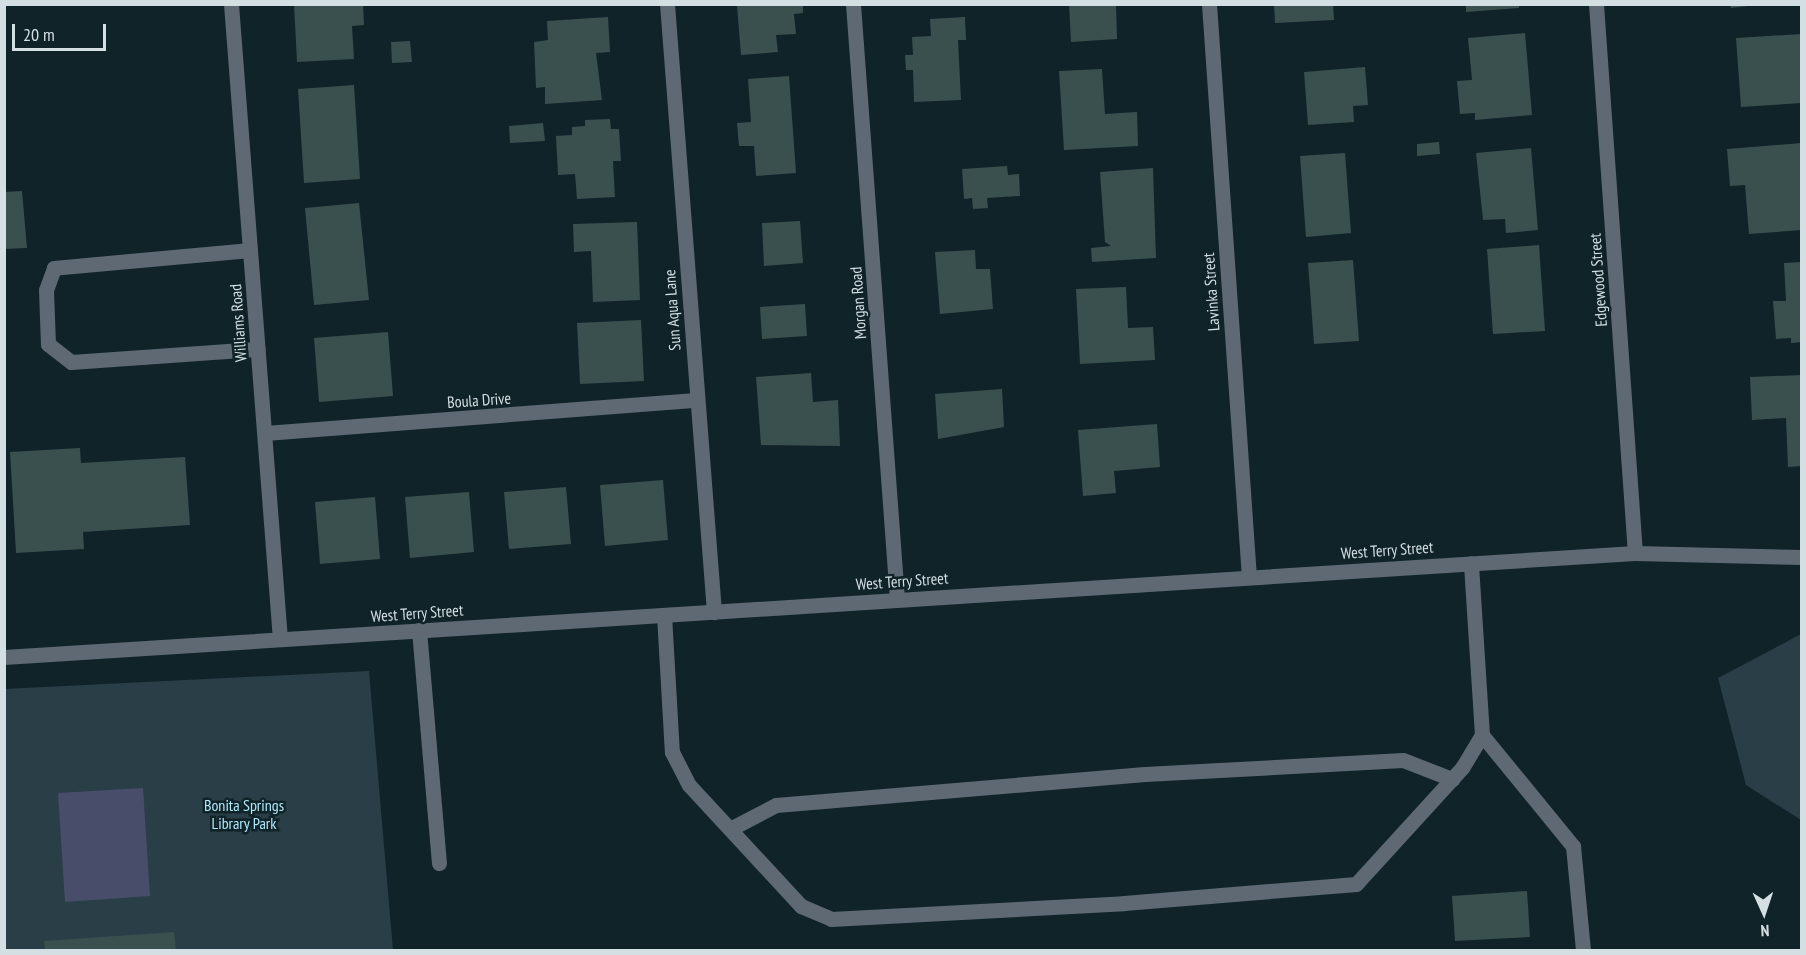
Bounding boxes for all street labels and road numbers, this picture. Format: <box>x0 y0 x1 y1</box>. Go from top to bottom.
street label: Edgewood Street <box>1585 233 1611 327</box>
street label: Lavinka Street <box>1199 252 1223 332</box>
street label: Morgan Road <box>846 266 870 340</box>
street label: Sun Aqua Lane <box>660 269 684 351</box>
street label: Williams Road <box>226 283 250 363</box>
street label: Boula Drive <box>446 388 512 412</box>
street label: West Terry Street <box>1340 537 1434 563</box>
street label: West Terry Street <box>855 568 949 594</box>
street label: West Terry Street <box>370 600 464 626</box>

